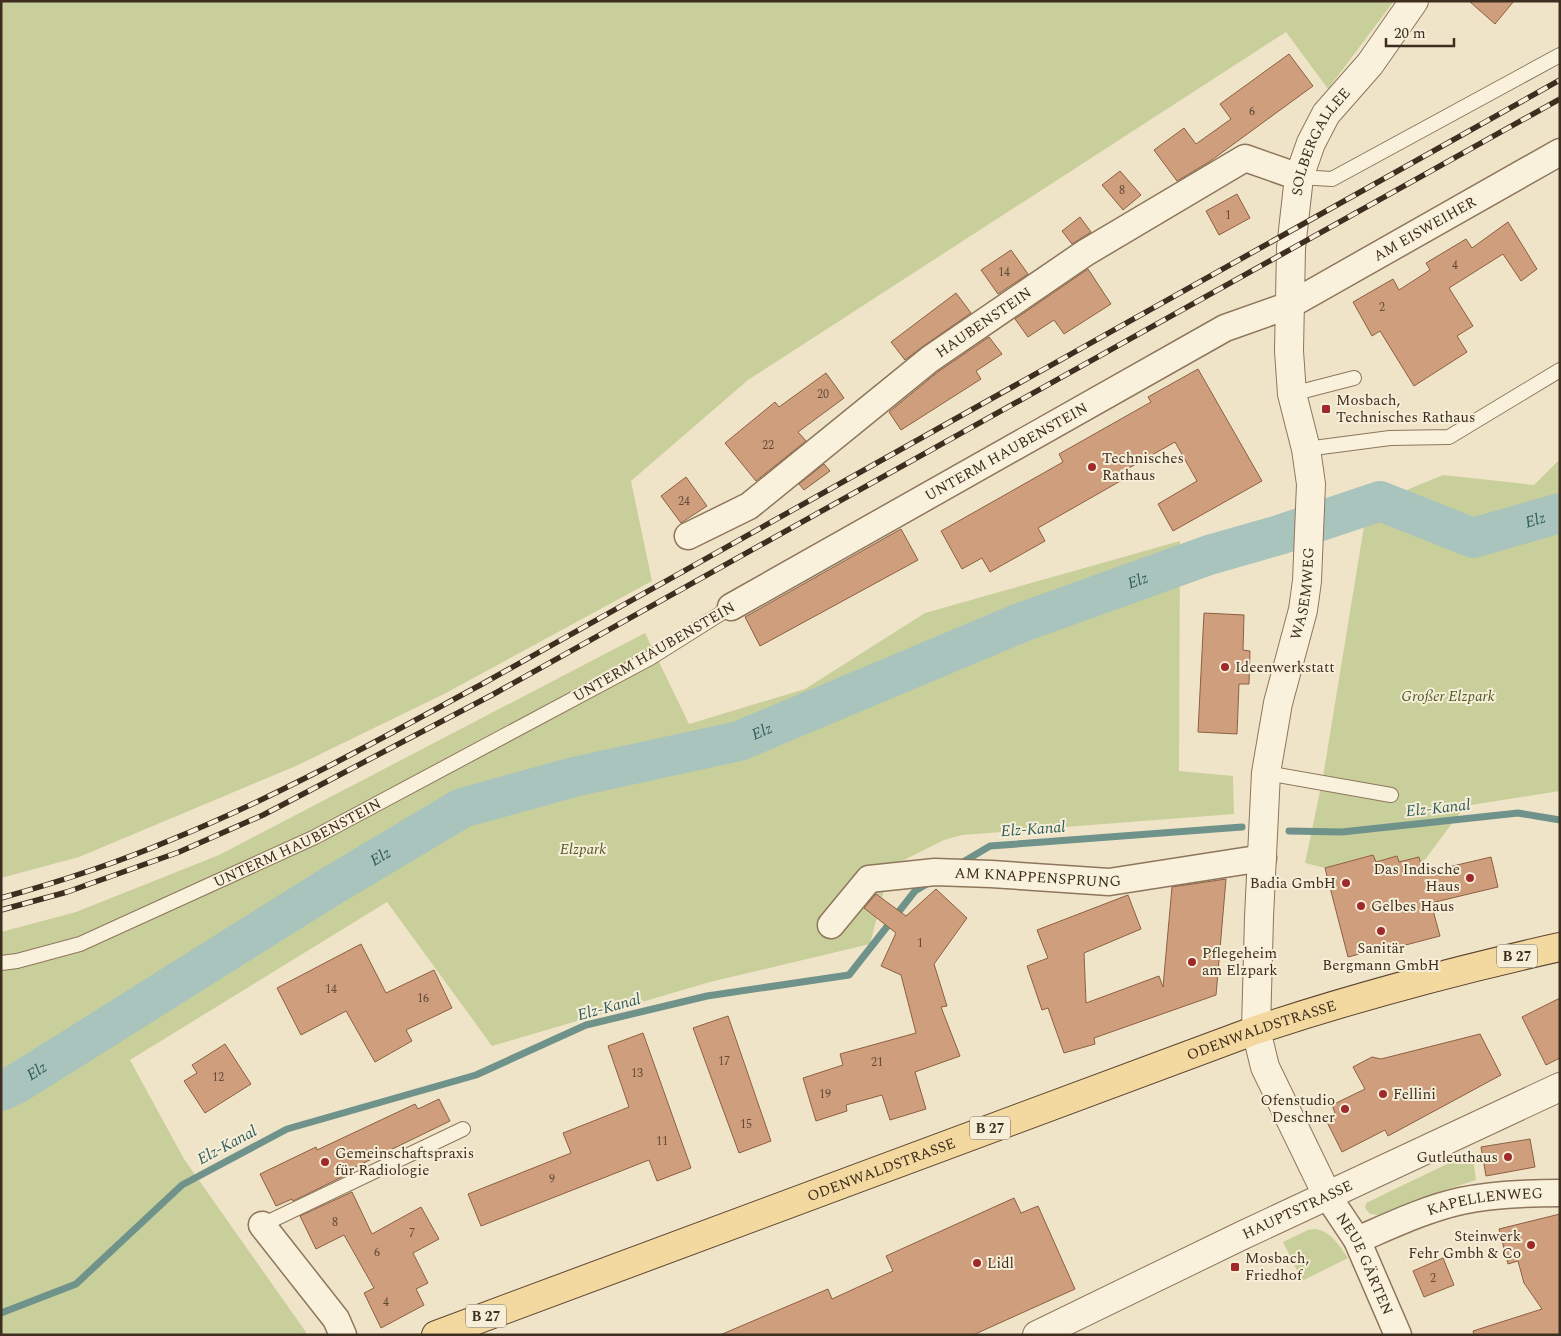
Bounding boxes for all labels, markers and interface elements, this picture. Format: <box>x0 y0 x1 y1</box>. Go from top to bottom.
scale bar <box>1386 15 1454 47</box>
text: 20 m <box>1394 22 1426 45</box>
street label: SOLBERGALLEE <box>1285 82 1356 197</box>
house number: 6 <box>1249 102 1255 121</box>
house number: 8 <box>1119 181 1125 200</box>
street label: AM EISWEIHER <box>1369 190 1480 267</box>
house number: 1 <box>1225 206 1231 225</box>
house number: 4 <box>1452 256 1458 275</box>
house number: 14 <box>998 263 1010 282</box>
street label: HAUBENSTEIN <box>931 281 1036 364</box>
house number: 2 <box>1379 298 1385 317</box>
house number: 20 <box>817 385 829 404</box>
place label: Mosbach, Technisches Rathaus <box>1336 389 1475 429</box>
street label: UNTERM HAUBENSTEIN <box>920 396 1092 507</box>
marker: Mosbach, Technisches Rathaus <box>1320 403 1332 415</box>
house number: 22 <box>762 436 774 455</box>
place label: Technisches Rathaus <box>1102 447 1184 487</box>
marker: Technisches Rathaus <box>1086 461 1098 473</box>
house number: 24 <box>678 492 690 511</box>
water label: Elz <box>1522 506 1548 534</box>
street label: WASEMWEG <box>1284 547 1320 643</box>
water label: Elz <box>1124 566 1151 595</box>
street label: UNTERM HAUBENSTEIN <box>568 596 740 708</box>
place label: Ideenwerkstatt <box>1235 656 1335 679</box>
marker: Ideenwerkstatt <box>1219 661 1231 673</box>
park label: Großer Elzpark <box>1401 685 1495 708</box>
water label: Elz <box>748 716 776 746</box>
street label: UNTERM HAUBENSTEIN <box>209 792 385 893</box>
water label: Elz-Kanal <box>1405 793 1471 823</box>
water label: Elz-Kanal <box>1000 815 1066 843</box>
park label: Elzpark <box>560 838 606 861</box>
water label: Elz <box>365 841 395 872</box>
place label: Das Indische Haus <box>1373 858 1460 898</box>
street label: AM KNAPPENSPRUNG <box>954 861 1123 894</box>
place label: Badia GmbH <box>1250 872 1336 895</box>
marker: Das Indische Haus <box>1464 872 1476 884</box>
marker: Badia GmbH <box>1340 877 1352 889</box>
place label: Gelbes Haus <box>1371 895 1455 918</box>
marker: Gelbes Haus <box>1355 900 1367 912</box>
marker: Sanitär Bergmann GmbH <box>1375 925 1387 937</box>
house number: 1 <box>917 934 923 953</box>
place label: Sanitär Bergmann GmbH <box>1322 937 1440 977</box>
place label: Pflegeheim am Elzpark <box>1202 942 1278 982</box>
road number: B 27 <box>1497 944 1537 968</box>
marker: Pflegeheim am Elzpark <box>1186 956 1198 968</box>
house number: 14 <box>325 980 337 999</box>
water label: Elz-Kanal <box>575 987 643 1027</box>
house number: 16 <box>417 989 429 1008</box>
street label: ODENWALDSTRASSE <box>1183 994 1339 1066</box>
house number: 17 <box>718 1052 730 1071</box>
house number: 21 <box>871 1053 883 1072</box>
water label: Elz <box>22 1055 52 1087</box>
house number: 13 <box>631 1064 643 1083</box>
house number: 12 <box>212 1068 224 1087</box>
place label: Fellini <box>1393 1083 1436 1106</box>
house number: 19 <box>819 1085 831 1104</box>
marker: Fellini <box>1377 1088 1389 1100</box>
place label: Ofenstudio Deschner <box>1260 1089 1335 1129</box>
marker: Ofenstudio Deschner <box>1339 1103 1351 1115</box>
house number: 15 <box>740 1115 752 1134</box>
road number: B 27 <box>970 1116 1010 1140</box>
water label: Elz-Kanal <box>193 1119 261 1171</box>
street label: ODENWALDSTRASSE <box>804 1131 959 1208</box>
house number: 11 <box>656 1132 668 1151</box>
place label: Gemeinschaftspraxis für Radiologie <box>335 1142 474 1182</box>
place label: Gutleuthaus <box>1416 1146 1498 1169</box>
marker: Gutleuthaus <box>1502 1151 1514 1163</box>
marker: Gemeinschaftspraxis für Radiologie <box>319 1156 331 1168</box>
house number: 9 <box>549 1170 555 1189</box>
street label: HAUPTSTRASSE <box>1238 1174 1356 1245</box>
street label: KAPELLENWEG <box>1424 1182 1543 1222</box>
street label: NEUE GÄRTEN <box>1330 1208 1400 1319</box>
house number: 8 <box>332 1213 338 1232</box>
house number: 7 <box>409 1224 415 1243</box>
place label: Steinwerk Fehr Gmbh & Co <box>1408 1225 1521 1265</box>
marker: Steinwerk Fehr Gmbh & Co <box>1525 1239 1537 1251</box>
house number: 6 <box>374 1243 380 1262</box>
place label: Mosbach, Friedhof <box>1245 1247 1310 1287</box>
place label: Lidl <box>987 1252 1014 1275</box>
marker: Lidl <box>971 1257 983 1269</box>
marker: Mosbach, Friedhof <box>1229 1261 1241 1273</box>
house number: 2 <box>1430 1269 1436 1288</box>
house number: 4 <box>383 1293 389 1312</box>
road number: B 27 <box>466 1304 506 1328</box>

